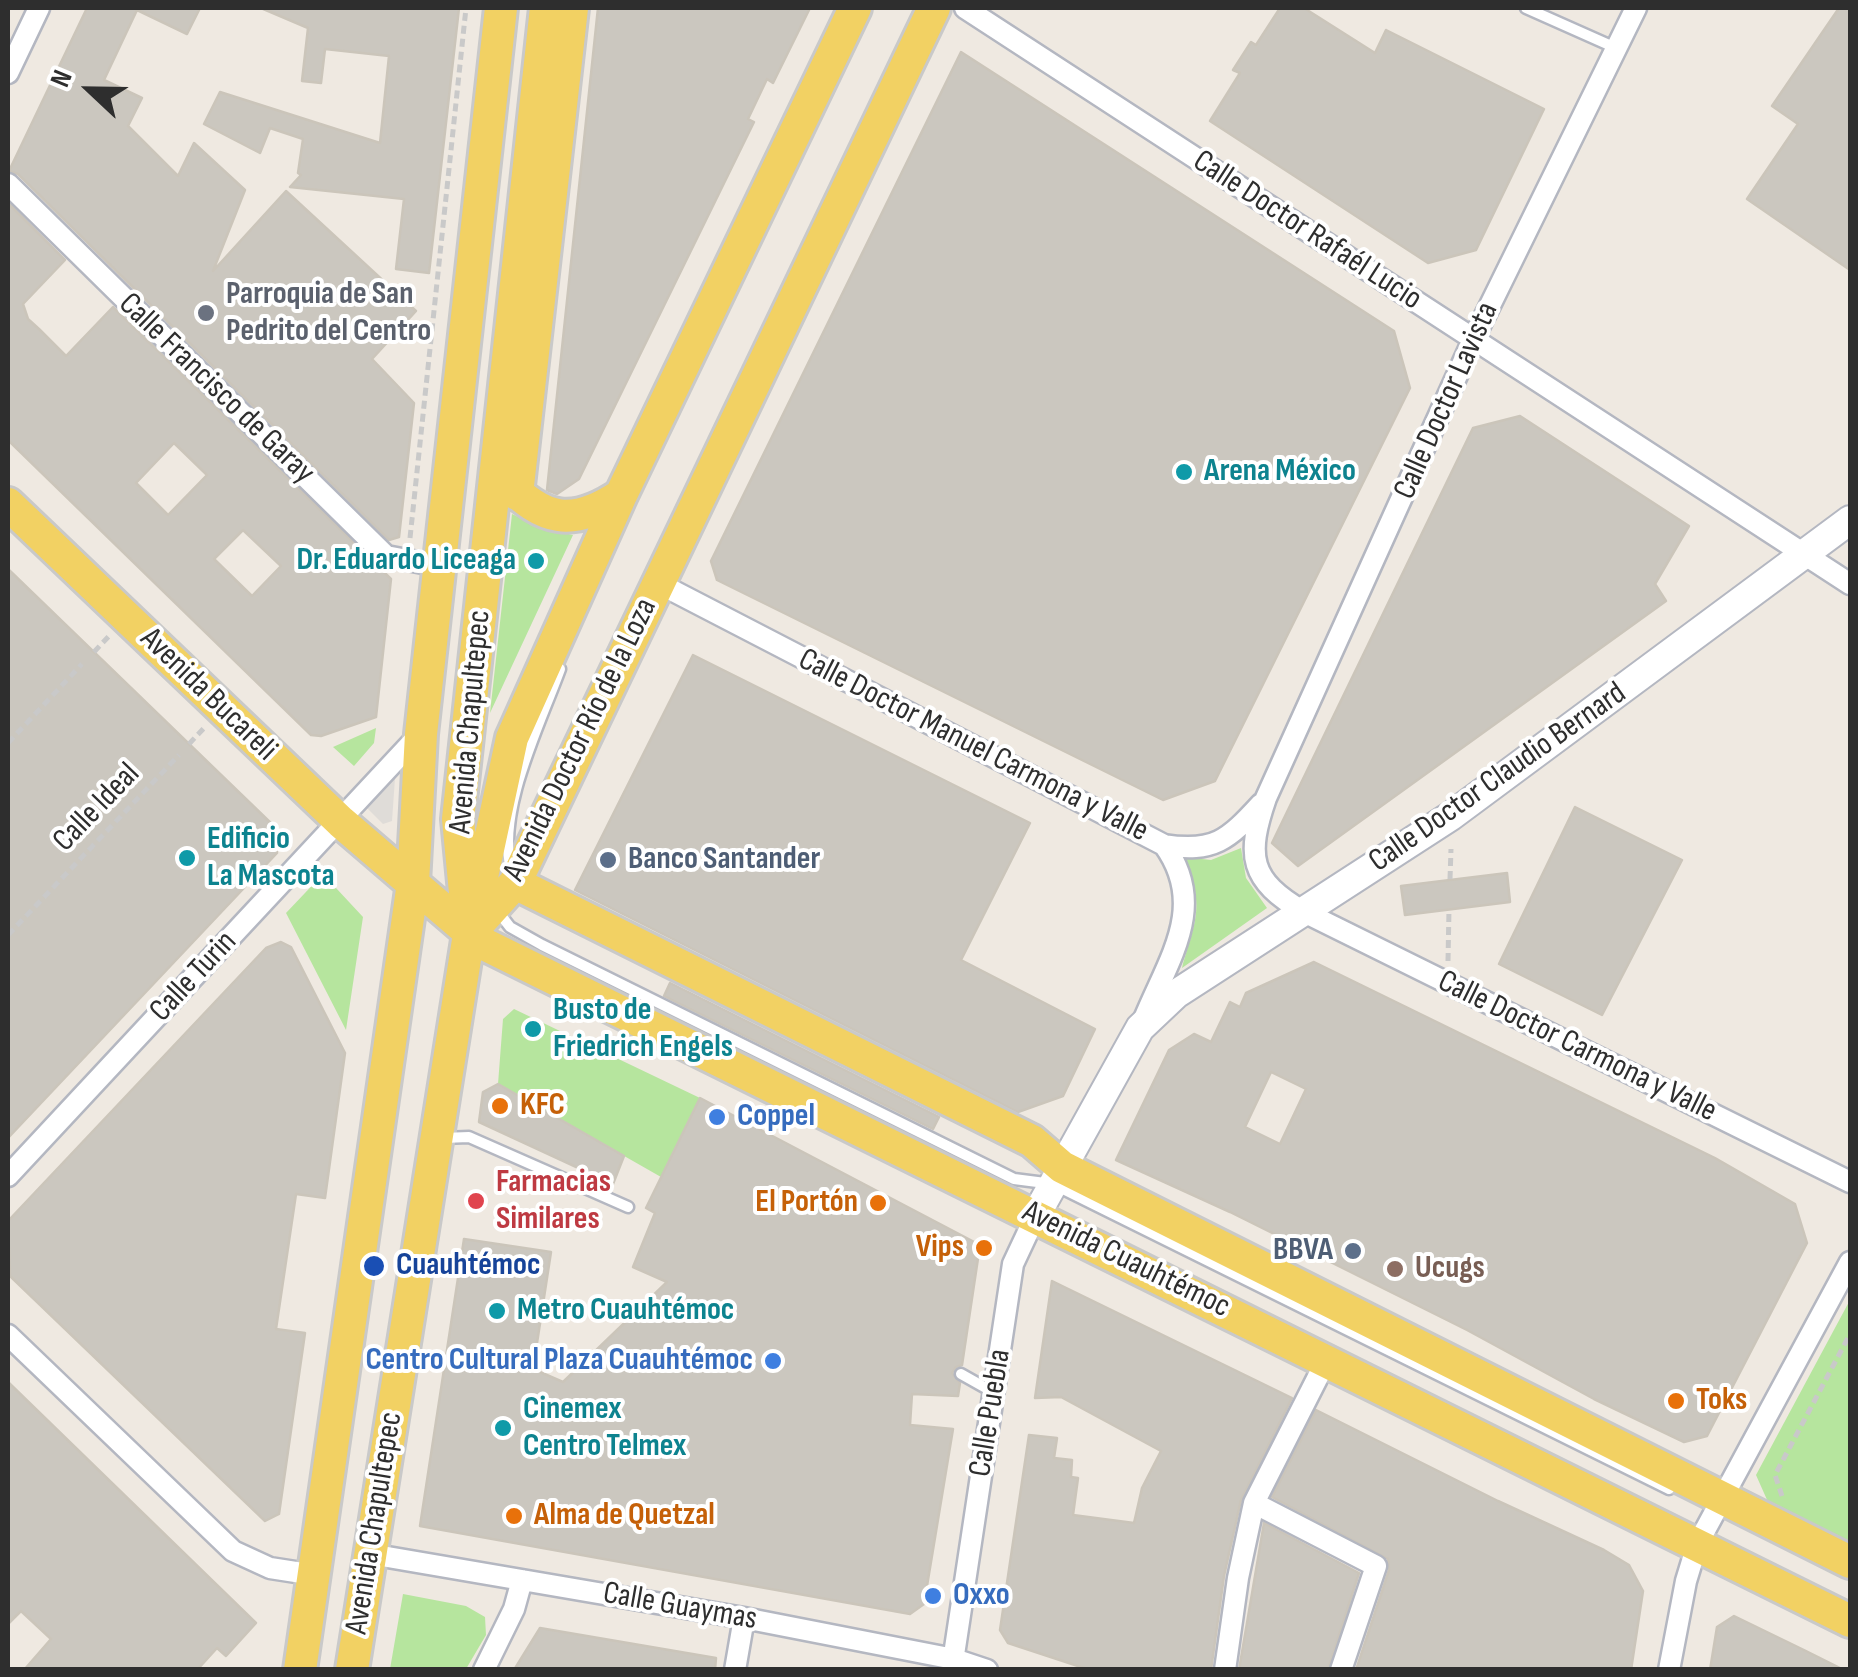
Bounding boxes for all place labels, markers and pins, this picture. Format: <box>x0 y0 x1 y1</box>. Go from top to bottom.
place label: Parroquia de San Pedrito del Centro <box>226 276 431 351</box>
marker: Parroquia de San Pedrito del Centro <box>195 302 217 324</box>
place label: Arena México <box>1204 453 1356 491</box>
marker: Arena México <box>1173 461 1195 483</box>
place label: Dr. Eduardo Liceaga <box>296 542 516 580</box>
marker: Dr. Eduardo Liceaga <box>525 550 547 572</box>
place label: Edificio La Mascota <box>207 821 334 896</box>
place label: Banco Santander <box>628 841 820 879</box>
marker: Edificio La Mascota <box>176 847 198 869</box>
marker: Banco Santander <box>597 849 619 871</box>
place label: Busto de Friedrich Engels <box>553 992 733 1067</box>
marker: Busto de Friedrich Engels <box>522 1018 544 1040</box>
place label: KFC <box>520 1087 565 1125</box>
marker: KFC <box>489 1095 511 1117</box>
place label: Coppel <box>737 1098 815 1136</box>
marker: Coppel <box>706 1106 728 1128</box>
place label: Farmacias Similares <box>496 1164 611 1239</box>
place label: El Portón <box>755 1184 858 1222</box>
marker: Farmacias Similares <box>465 1190 487 1212</box>
marker: El Portón <box>867 1192 889 1214</box>
place label: Vips <box>916 1229 964 1267</box>
place label: BBVA <box>1273 1232 1333 1270</box>
marker: Vips <box>973 1237 995 1259</box>
marker: BBVA <box>1342 1240 1364 1262</box>
place label: Cuauhtémoc <box>396 1247 540 1285</box>
place label: Ucugs <box>1415 1250 1485 1288</box>
marker: Cuauhtémoc <box>361 1253 387 1279</box>
marker: Ucugs <box>1384 1258 1406 1280</box>
place label: Metro Cuauhtémoc <box>517 1292 734 1330</box>
marker: Metro Cuauhtémoc <box>486 1300 508 1322</box>
place label: Centro Cultural Plaza Cuauhtémoc <box>365 1342 753 1380</box>
marker: Centro Cultural Plaza Cuauhtémoc <box>762 1350 784 1372</box>
place label: Toks <box>1696 1382 1747 1420</box>
marker: Toks <box>1665 1390 1687 1412</box>
place label: Cinemex Centro Telmex <box>523 1391 686 1466</box>
marker: Cinemex Centro Telmex <box>492 1417 514 1439</box>
place label: Alma de Quetzal <box>534 1497 715 1535</box>
marker: Alma de Quetzal <box>503 1505 525 1527</box>
place label: Oxxo <box>953 1577 1010 1615</box>
marker: Oxxo <box>922 1585 944 1607</box>

